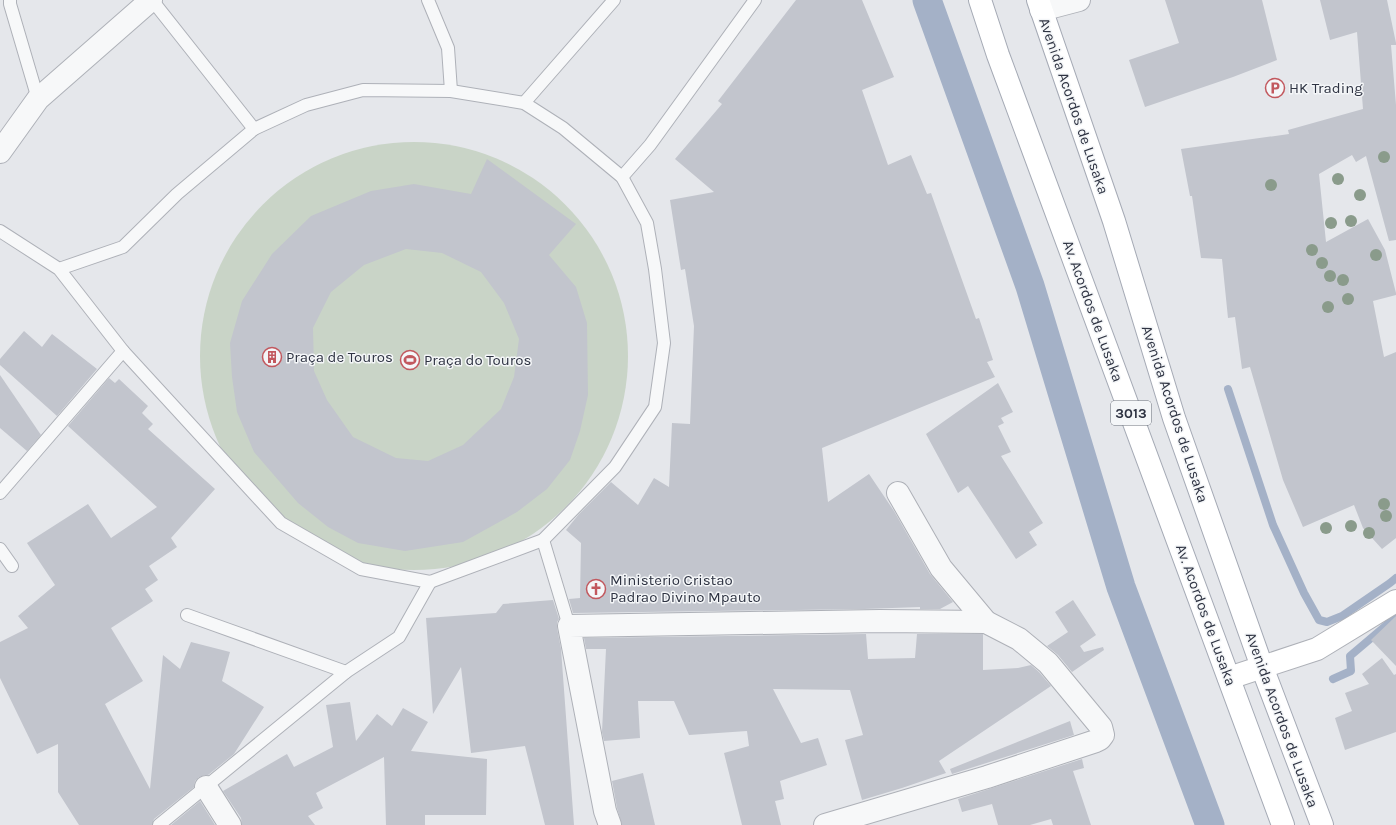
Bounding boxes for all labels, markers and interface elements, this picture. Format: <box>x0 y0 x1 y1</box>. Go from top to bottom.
street label: Avenida Acordos de Lusaka <box>1035 15 1113 197</box>
parking icon: HK Trading <box>1264 77 1286 99</box>
place label: HK Trading <box>1289 79 1363 97</box>
street label: Av. Acordos de Lusaka <box>1059 238 1127 384</box>
street label: Avenida Acordos de Lusaka <box>1138 323 1212 505</box>
building icon: Praça de Touros <box>261 346 283 368</box>
place label: Praça de Touros <box>286 348 393 366</box>
sports icon: Praça do Touros <box>399 349 421 371</box>
place label: Praça do Touros <box>424 351 531 369</box>
road number: 3013 <box>1111 401 1151 425</box>
street label: Av. Acordos de Lusaka <box>1172 542 1240 688</box>
place label: Ministerio Cristao Padrao Divino Mpauto <box>610 571 761 606</box>
church icon: Ministerio Cristao Padrao Divino Mpauto <box>585 578 607 600</box>
street label: Avenida Acordos de Lusaka <box>1242 630 1322 810</box>

